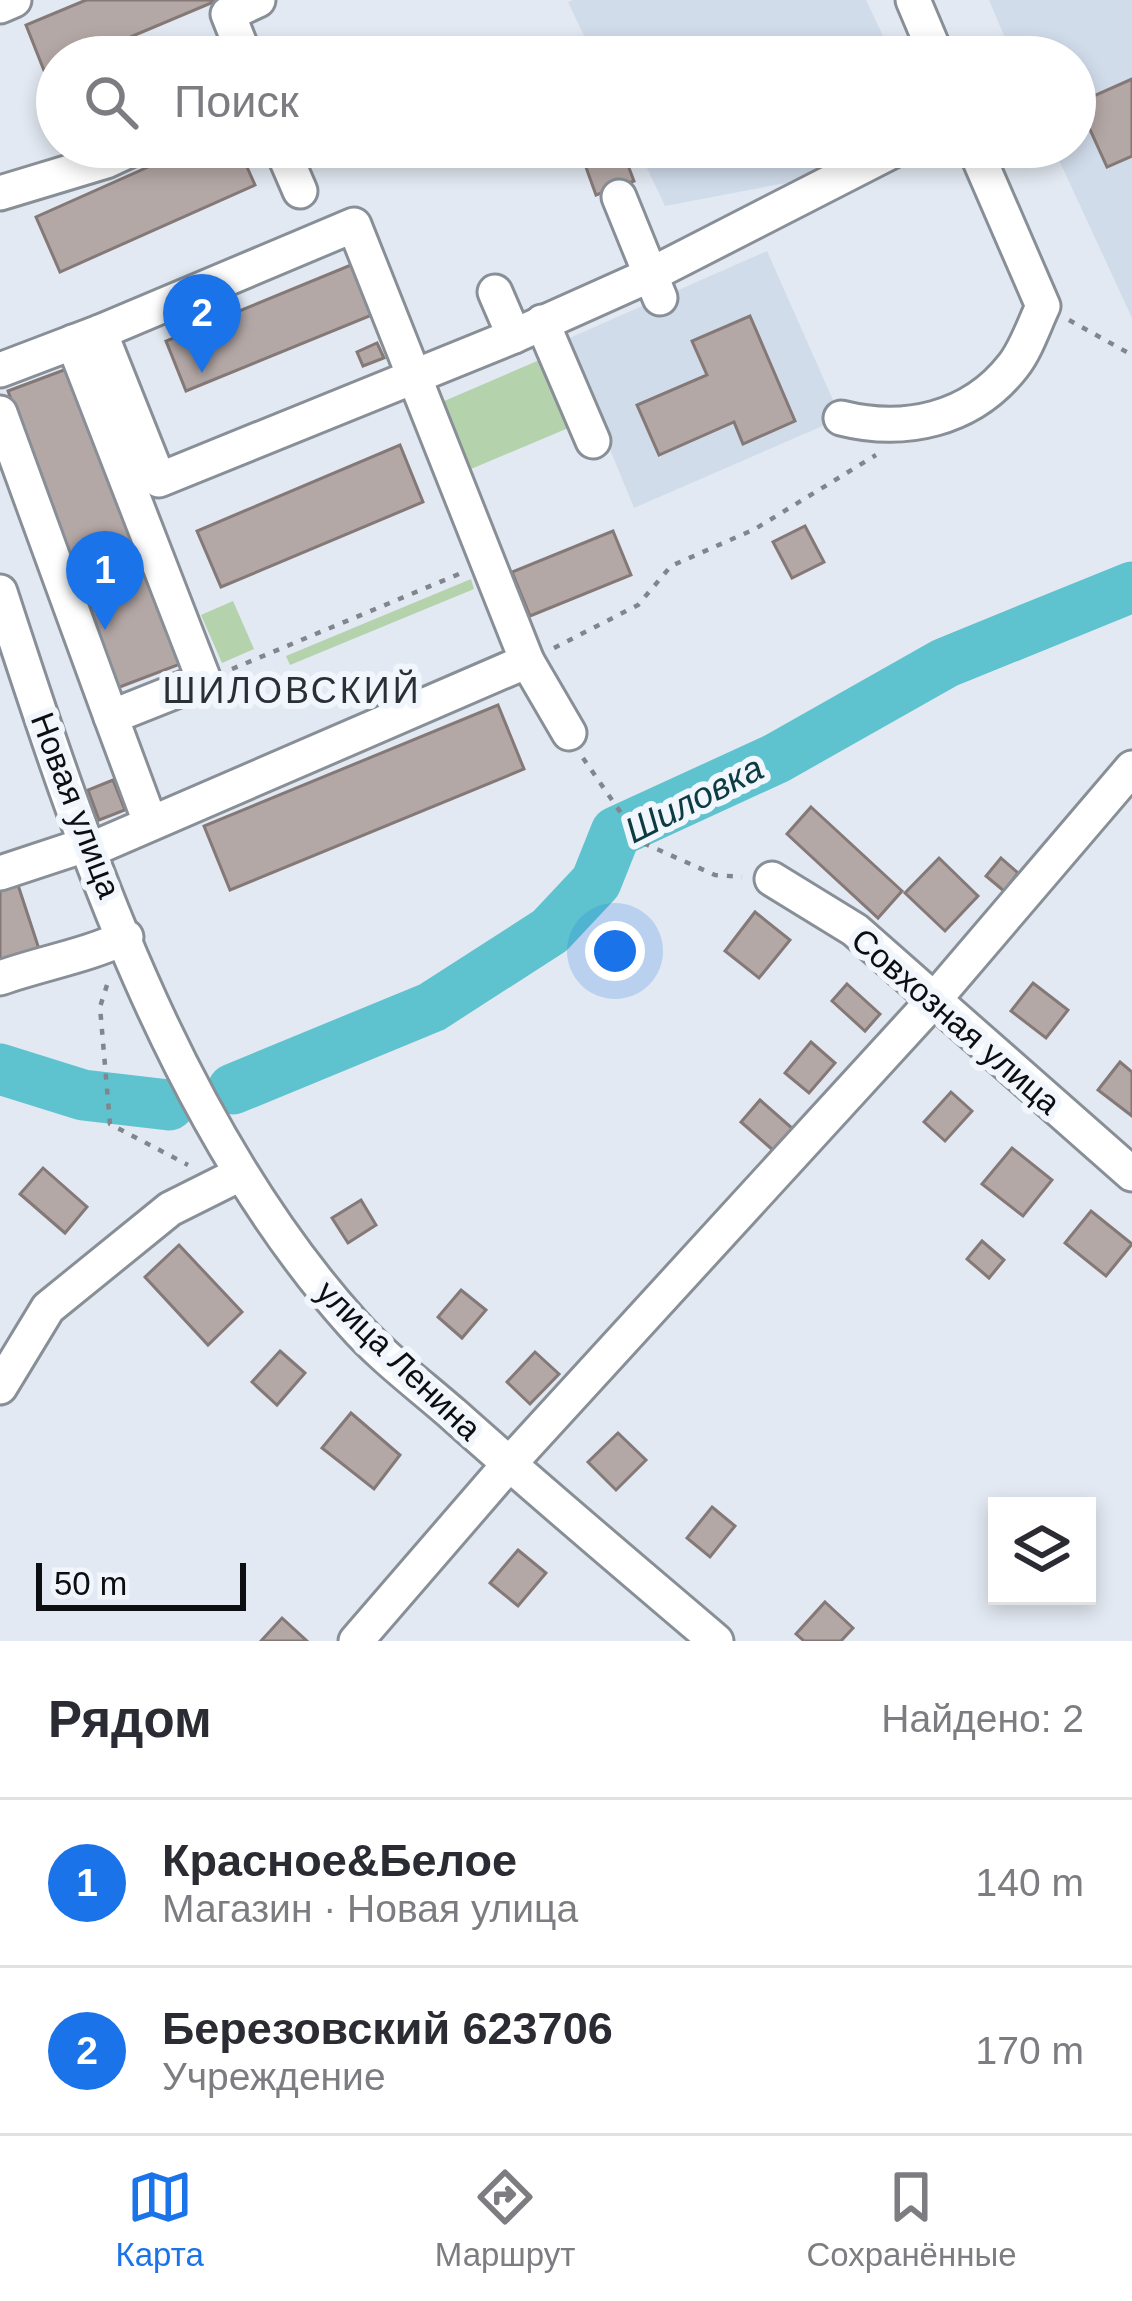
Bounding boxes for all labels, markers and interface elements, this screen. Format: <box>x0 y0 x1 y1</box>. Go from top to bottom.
search box <box>36 36 1096 168</box>
icon: search <box>78 69 144 135</box>
text: Поиск <box>174 76 299 127</box>
pin: 2 <box>163 274 241 373</box>
pin: 1 <box>66 531 144 630</box>
district label: ШИЛОВСКИЙ <box>162 669 422 711</box>
street label: Новая улица <box>24 707 129 903</box>
water label: Шиловка <box>618 747 770 851</box>
your location <box>585 921 645 981</box>
street label: Совхозная улица <box>845 921 1068 1122</box>
street label: улица Ленина <box>309 1273 489 1448</box>
map controls <box>988 1497 1096 1605</box>
button: layers <box>988 1497 1096 1605</box>
scale bar <box>36 1557 246 1610</box>
text: 50 m <box>54 1565 127 1602</box>
text: Рядом <box>48 1691 212 1748</box>
text: Найдено: 2 <box>881 1697 1084 1740</box>
text: Красное&Белое <box>162 1835 517 1886</box>
text: 1 <box>76 1861 98 1904</box>
text: 140 m <box>976 1861 1084 1904</box>
text: Магазин · Новая улица <box>162 1887 578 1930</box>
text: Березовский 623706 <box>162 2003 613 2054</box>
text: 2 <box>76 2029 98 2072</box>
text: 170 m <box>976 2029 1084 2072</box>
text: Учреждение <box>162 2055 386 2098</box>
tab: Карта <box>115 2164 204 2274</box>
tab: Маршрут <box>435 2164 575 2274</box>
tab: Сохранённые <box>806 2164 1017 2274</box>

